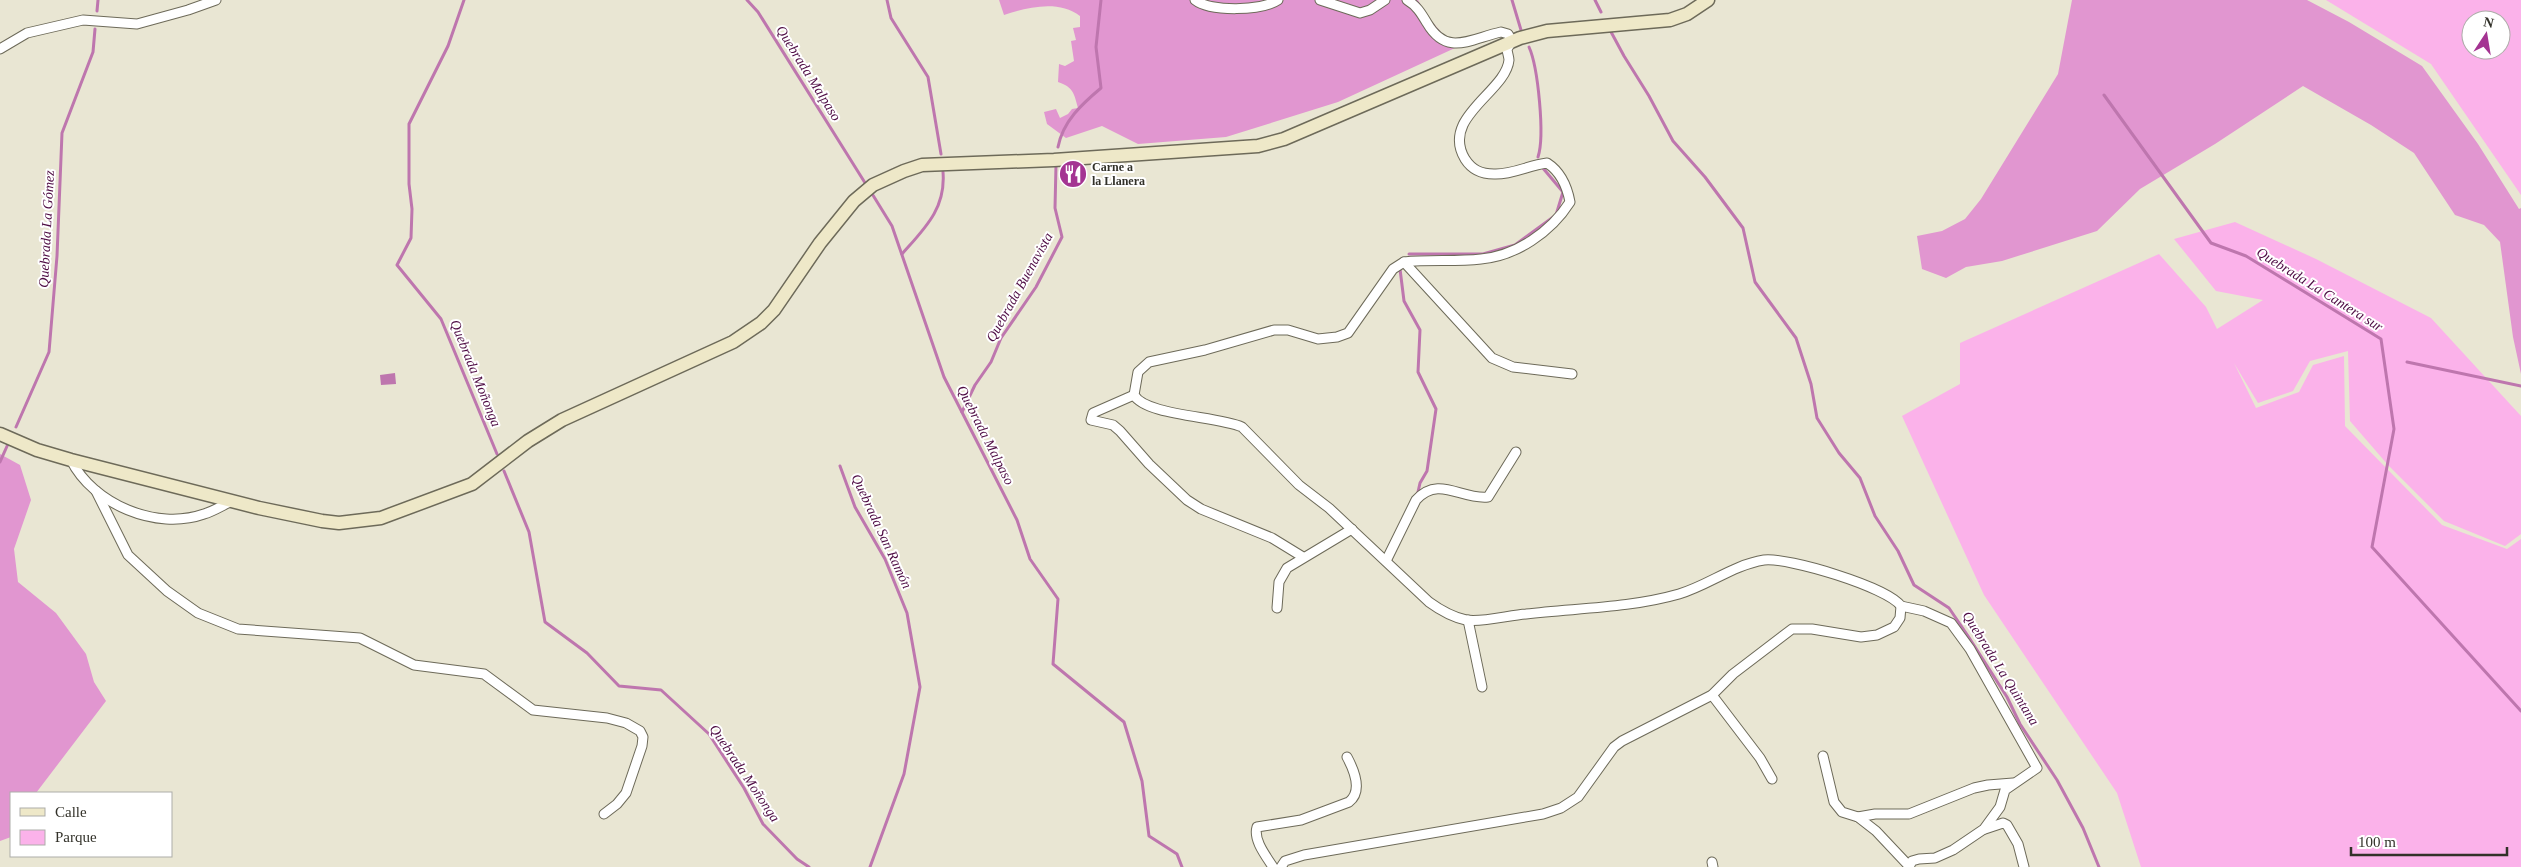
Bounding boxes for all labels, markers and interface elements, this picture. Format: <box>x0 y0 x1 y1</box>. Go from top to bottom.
north arrow <box>2461 10 2511 60</box>
text: N <box>2482 14 2495 31</box>
water label: Quebrada Malpaso <box>773 23 844 124</box>
restaurant icon: Carne a la Llanera <box>1058 159 1088 189</box>
place label: Carne a la Llanera <box>1092 160 1145 188</box>
water label: Quebrada La Gómez <box>36 169 57 288</box>
water label: Quebrada Buenavista <box>983 230 1056 344</box>
water label: Quebrada La Cantera sur <box>2254 244 2386 335</box>
water label: Quebrada Moñonga <box>447 318 504 429</box>
water label: Quebrada Malpaso <box>954 383 1017 487</box>
water label: Quebrada San Ramón <box>848 472 915 591</box>
water label: Quebrada La Quintana <box>1959 609 2042 728</box>
water label: Quebrada Moñonga <box>707 722 783 825</box>
legend <box>10 792 172 857</box>
text: Calle <box>55 804 87 820</box>
scale bar <box>2351 824 2507 856</box>
text: Parque <box>55 829 97 845</box>
text: 100 m <box>2358 834 2396 850</box>

